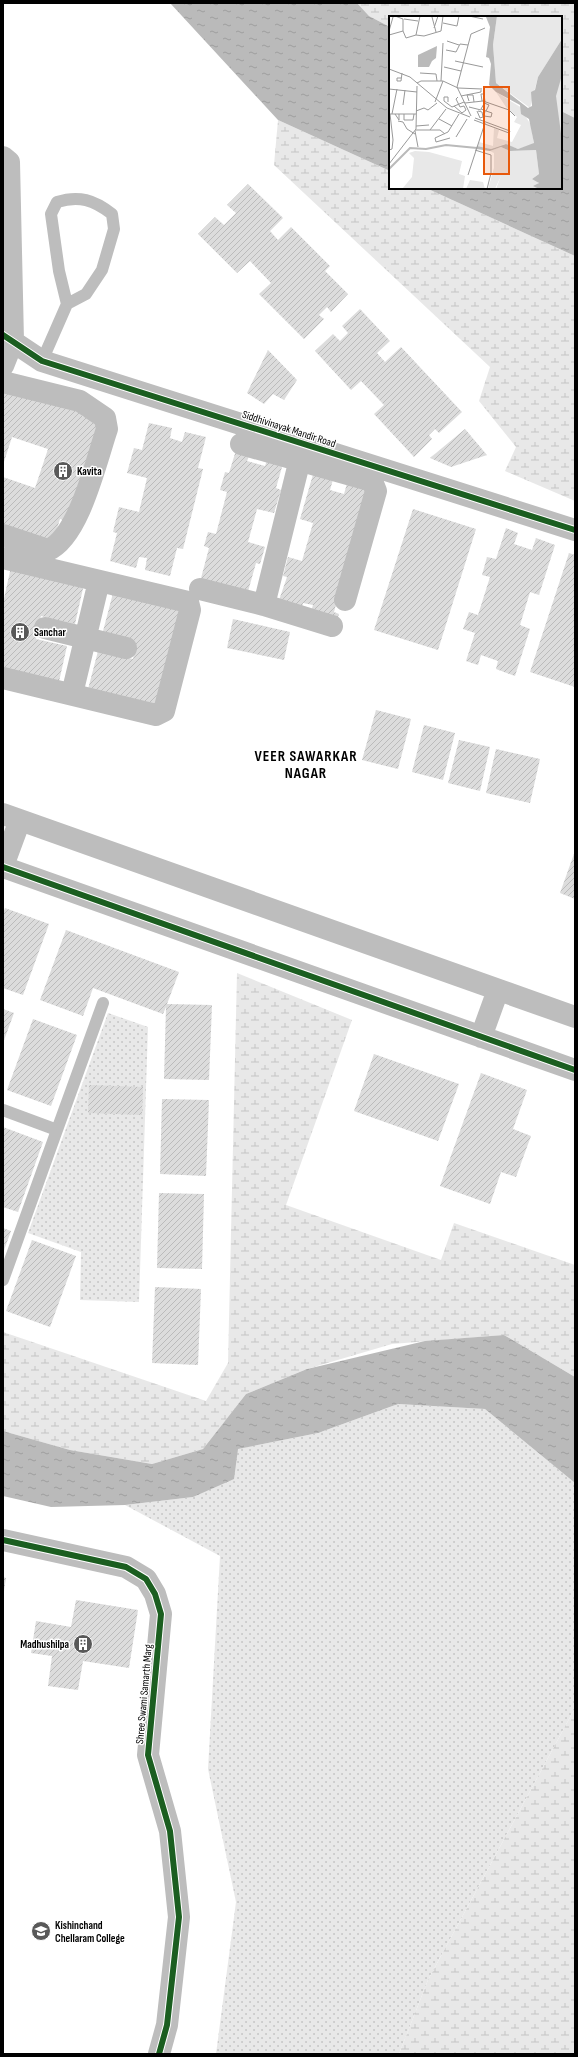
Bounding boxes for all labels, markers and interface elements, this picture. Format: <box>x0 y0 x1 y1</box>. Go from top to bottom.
inset map <box>389 16 562 189</box>
street label: Siddhivinayak Mandir Road <box>241 408 338 450</box>
building icon: Kavita <box>52 460 74 482</box>
place label: Kavita <box>77 465 102 478</box>
building icon: Sanchar <box>9 621 31 643</box>
place label: Sanchar <box>34 626 66 639</box>
district label: VEER SAWARKAR NAGAR <box>255 747 358 783</box>
building icon: Madhushilpa <box>72 1633 94 1655</box>
place label: Madhushilpa <box>20 1638 69 1651</box>
street label: Shree Swami Samarth Marg <box>133 1643 155 1744</box>
place label: Kishinchand Chellaram College <box>55 1919 125 1945</box>
school or university icon: Kishinchand Chellaram College <box>30 1920 52 1942</box>

